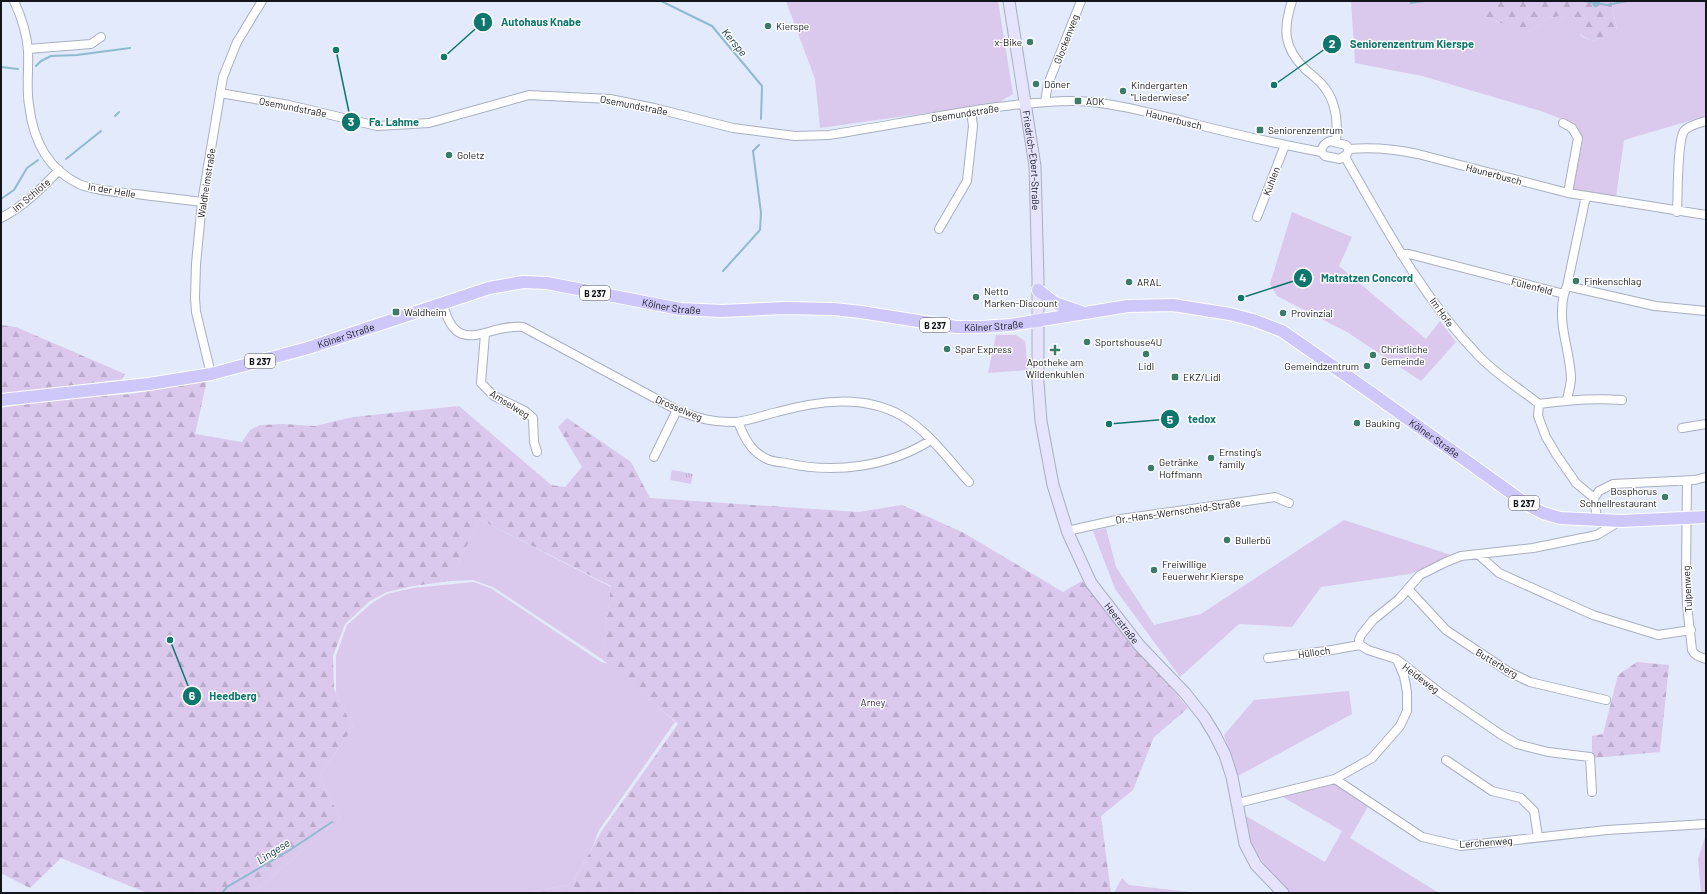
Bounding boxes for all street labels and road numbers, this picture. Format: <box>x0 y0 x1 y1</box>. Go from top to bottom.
street label: Glockenweg <box>1051 12 1081 66</box>
street label: Osemundstraße <box>599 93 669 117</box>
street label: Osemundstraße <box>258 95 328 119</box>
street label: Osemundstraße <box>930 102 1000 124</box>
street label: Haunerbusch <box>1145 106 1203 132</box>
street label: Friedrich-Ebert-Straße <box>1020 109 1042 210</box>
street label: Waldheimstraße <box>195 147 217 219</box>
street label: Haunerbusch <box>1465 161 1523 187</box>
street label: Kuhlen <box>1260 165 1282 197</box>
street label: Im Schlote <box>10 176 52 214</box>
street label: In der Helle <box>87 180 137 200</box>
street label: Füllenfeld <box>1510 275 1554 297</box>
road number: B 237 <box>580 286 610 300</box>
street label: Im Hofe <box>1428 295 1456 329</box>
street label: Kölner Straße <box>641 296 701 316</box>
street label: Kölner Straße <box>964 317 1024 333</box>
road number: B 237 <box>920 318 950 332</box>
street label: Kölner Straße <box>316 320 376 350</box>
road number: B 237 <box>245 354 275 368</box>
street label: Amselweg <box>488 387 532 421</box>
street label: Drosselweg <box>654 393 704 423</box>
street label: Kölner Straße <box>1407 416 1462 460</box>
street label: Dr.-Hans-Wernscheid-Straße <box>1115 496 1241 526</box>
road number: B 237 <box>1509 496 1539 510</box>
street label: Tulpenweg <box>1680 565 1694 613</box>
street label: Heerstraße <box>1102 600 1142 646</box>
street label: Hülloch <box>1297 644 1331 660</box>
street label: Butterberg <box>1474 646 1520 680</box>
street label: Heideweg <box>1400 660 1442 696</box>
street label: Lerchenweg <box>1459 834 1513 850</box>

